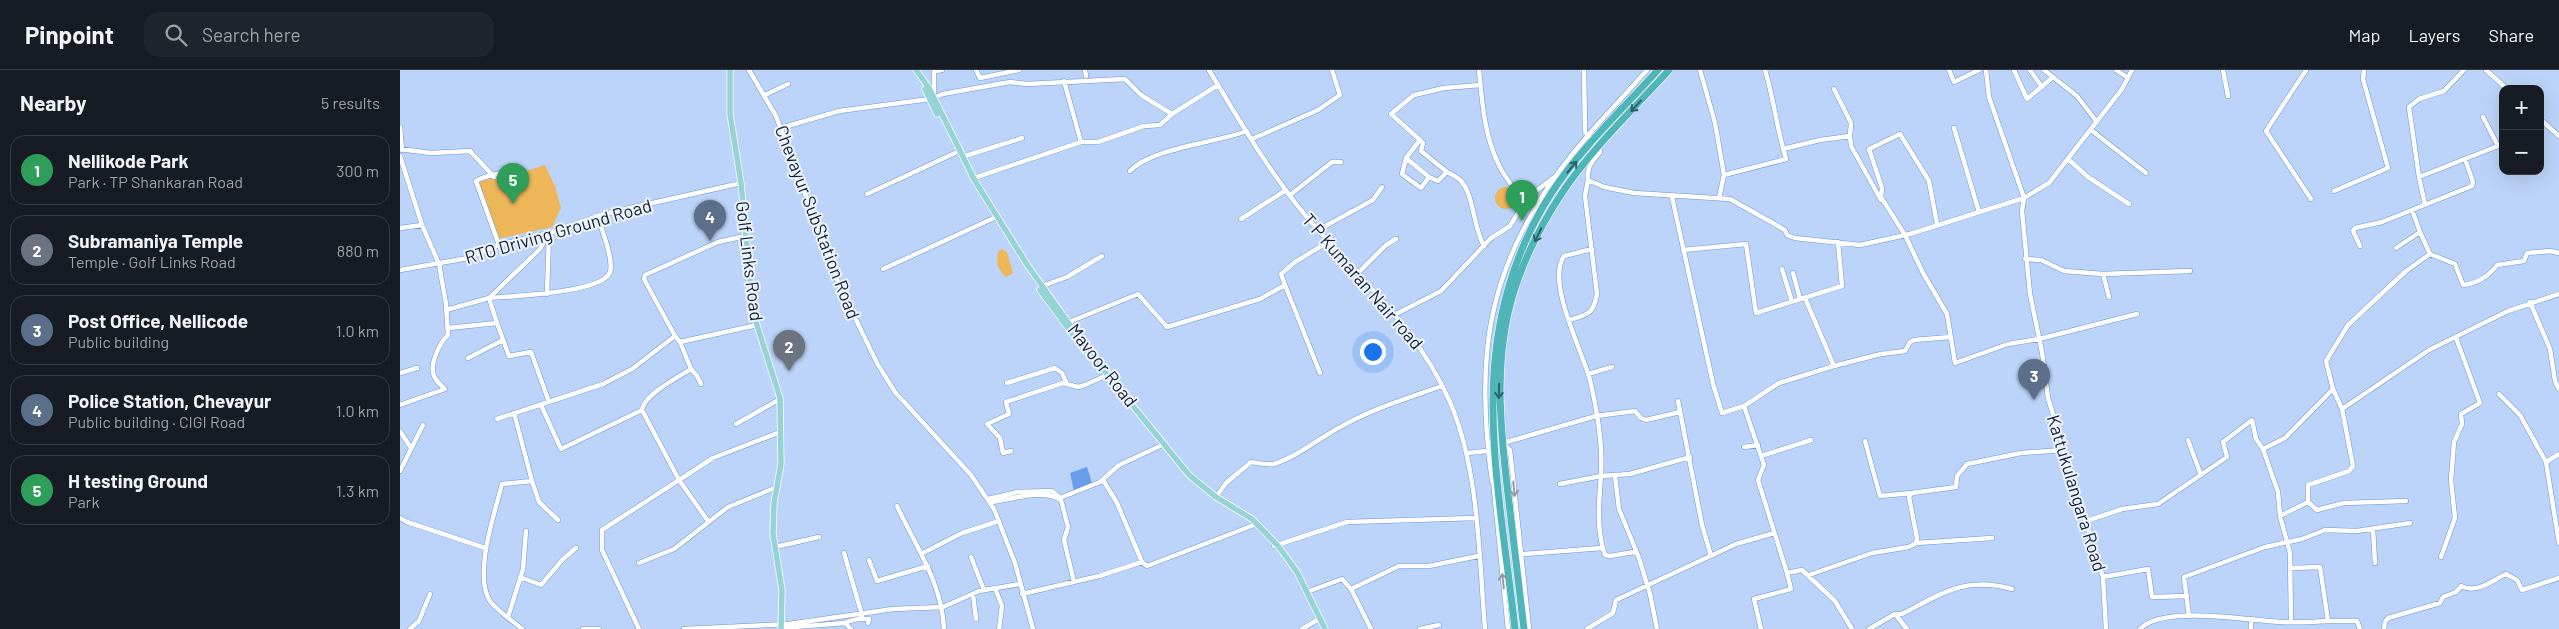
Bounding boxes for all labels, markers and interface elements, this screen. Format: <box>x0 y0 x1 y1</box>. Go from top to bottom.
search box <box>144 12 494 57</box>
text: Pinpoint <box>25 20 114 49</box>
icon: search <box>162 21 190 49</box>
text: Search here <box>202 23 301 46</box>
text: Map <box>2348 24 2380 46</box>
text: Layers <box>2408 24 2461 46</box>
text: Share <box>2489 24 2534 46</box>
map controls <box>2499 85 2544 175</box>
button: + <box>2499 85 2544 130</box>
text: Nearby <box>20 90 86 115</box>
text: 5 results <box>321 93 380 112</box>
one-way arrow <box>1630 100 1642 113</box>
street label: Chevayur SubStation Road <box>771 122 865 322</box>
button: − <box>2499 130 2544 175</box>
text: Nellikode Park <box>68 149 189 172</box>
one-way arrow <box>1567 160 1578 173</box>
text: 1 <box>34 161 40 180</box>
text: 300 m <box>336 161 379 180</box>
pin: 5 <box>497 163 529 204</box>
text: Park · TP Shankaran Road <box>68 172 243 191</box>
pin: 1 <box>1506 180 1538 221</box>
street label: RTO Driving Ground Road <box>462 194 654 268</box>
pin: 4 <box>694 200 726 241</box>
street label: Golf Links Road <box>732 200 768 322</box>
street label: T P Kumaran Nair road <box>1298 208 1428 354</box>
one-way arrow <box>1533 227 1542 242</box>
text: Subramaniya Temple <box>68 229 243 252</box>
text: 2 <box>33 241 41 260</box>
text: 880 m <box>337 241 379 260</box>
text: Temple · Golf Links Road <box>68 252 236 271</box>
text: Post Office, Nellicode <box>68 309 248 332</box>
street label: Mavoor Road <box>1064 319 1142 411</box>
text: 3 <box>33 321 41 340</box>
text: 1.0 km <box>336 321 379 340</box>
pin: 2 <box>773 330 805 371</box>
text: Public building <box>68 332 169 351</box>
your location <box>1360 339 1386 365</box>
pin: 3 <box>2018 359 2050 400</box>
one-way arrow <box>1494 382 1504 399</box>
text: Police Station, Chevayur <box>68 389 271 412</box>
text: 4 <box>32 401 42 420</box>
text: 1.0 km <box>336 401 379 420</box>
text: Public building · CIGI Road <box>68 412 245 431</box>
street label: Kattukulangara Road <box>2043 412 2111 574</box>
text: H testing Ground <box>68 469 208 492</box>
one-way arrow <box>1509 480 1519 496</box>
text: 5 <box>33 481 41 500</box>
text: 1.3 km <box>336 481 379 500</box>
text: Park <box>68 492 99 511</box>
one-way arrow <box>1498 573 1508 589</box>

